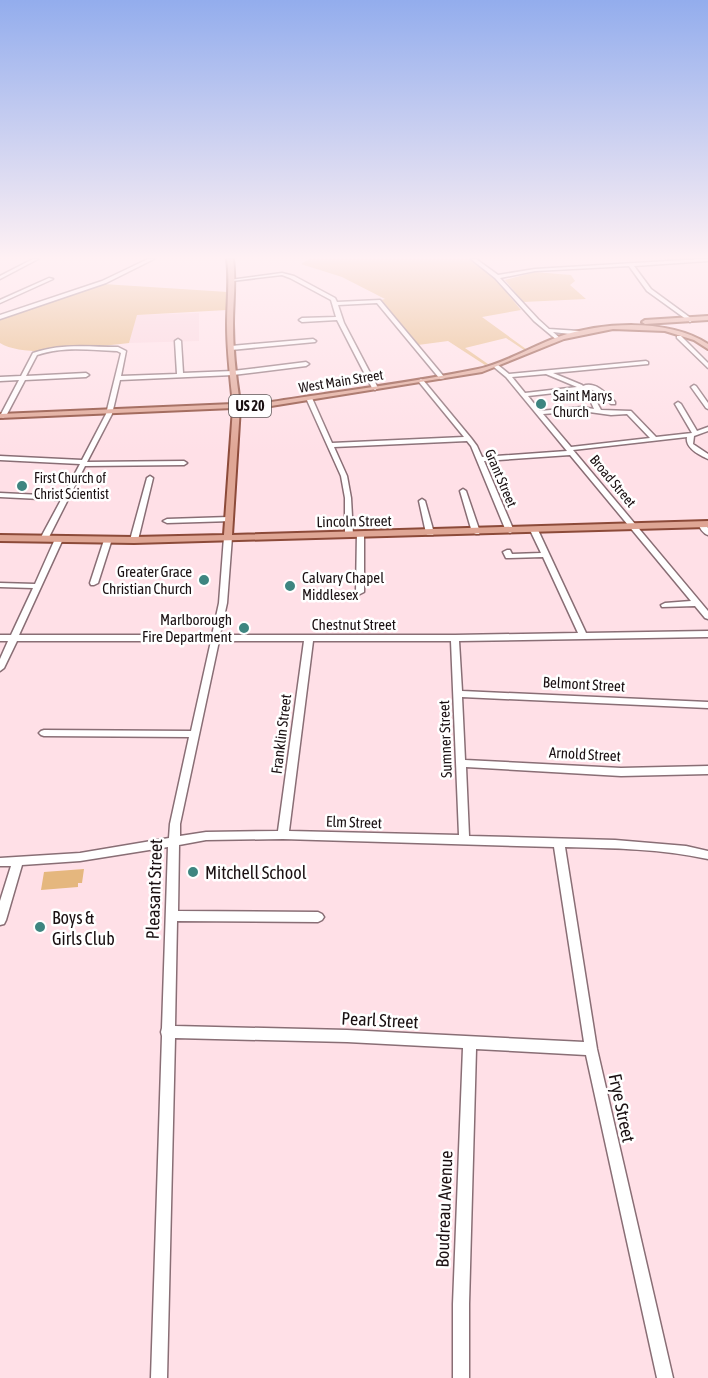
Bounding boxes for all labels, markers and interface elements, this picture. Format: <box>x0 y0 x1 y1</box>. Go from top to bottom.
street label: West Main Street <box>298 366 384 396</box>
place label: Saint Marys Church <box>553 388 612 420</box>
road number: US 20 <box>229 395 271 417</box>
marker: Saint Marys Church <box>534 397 548 411</box>
street label: Grant Street <box>482 447 520 509</box>
street label: Broad Street <box>587 452 639 510</box>
place label: First Church of Christ Scientist <box>34 470 109 502</box>
marker: First Church of Christ Scientist <box>15 479 29 493</box>
street label: Lincoln Street <box>316 512 392 530</box>
place label: Greater Grace Christian Church <box>102 563 192 597</box>
place label: Calvary Chapel Middlesex <box>302 569 384 603</box>
marker: Greater Grace Christian Church <box>197 573 211 587</box>
marker: Calvary Chapel Middlesex <box>283 579 297 593</box>
place label: Marlborough Fire Department <box>142 611 232 645</box>
street label: Chestnut Street <box>312 616 396 633</box>
marker: Marlborough Fire Department <box>237 621 251 635</box>
street label: Belmont Street <box>542 673 626 695</box>
street label: Franklin Street <box>268 693 294 775</box>
street label: Sumner Street <box>435 700 455 778</box>
street label: Arnold Street <box>549 744 621 764</box>
street label: Elm Street <box>326 813 382 831</box>
street label: Pleasant Street <box>142 838 166 940</box>
place label: Mitchell School <box>205 862 307 883</box>
marker: Mitchell School <box>186 865 200 879</box>
place label: Boys & Girls Club <box>52 907 115 949</box>
marker: Boys & Girls Club <box>33 920 47 934</box>
street label: Pearl Street <box>341 1007 419 1033</box>
street label: Frye Street <box>604 1072 640 1144</box>
street label: Boudreau Avenue <box>431 1150 457 1268</box>

